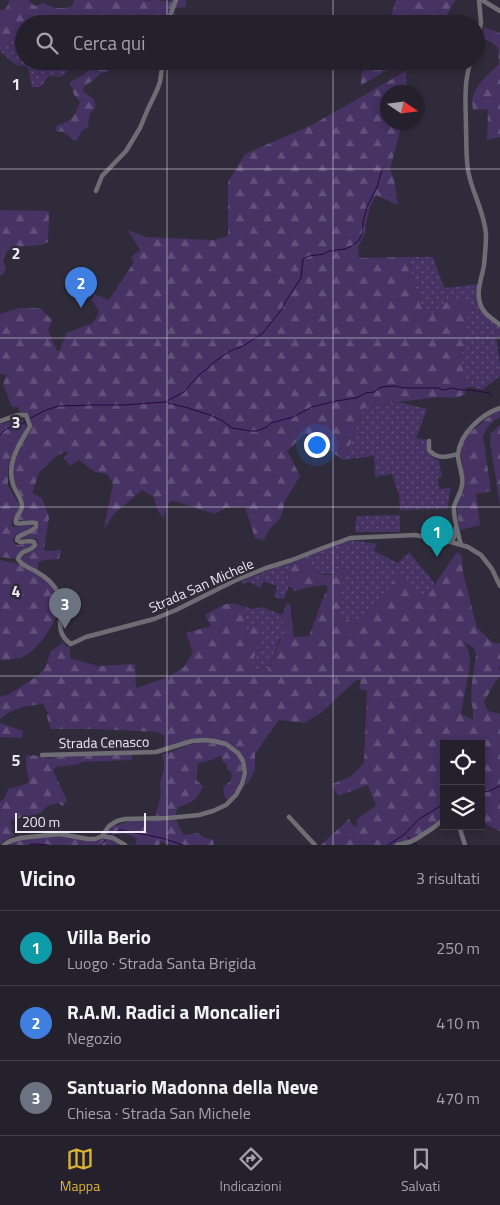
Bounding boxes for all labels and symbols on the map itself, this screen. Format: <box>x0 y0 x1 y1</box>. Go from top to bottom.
text: 1 <box>12 72 20 96</box>
north arrow <box>380 85 425 130</box>
text: 2 <box>12 241 20 265</box>
pin: 2 <box>65 267 97 308</box>
text: 3 <box>12 410 20 434</box>
your location <box>304 432 330 458</box>
pin: 1 <box>421 516 453 557</box>
street label: Strada San Michele <box>145 552 257 618</box>
text: 4 <box>12 579 21 603</box>
pin: 3 <box>49 588 81 629</box>
street label: Strada Cenasco <box>58 731 150 753</box>
text: 5 <box>12 748 21 772</box>
scale bar <box>15 810 146 833</box>

